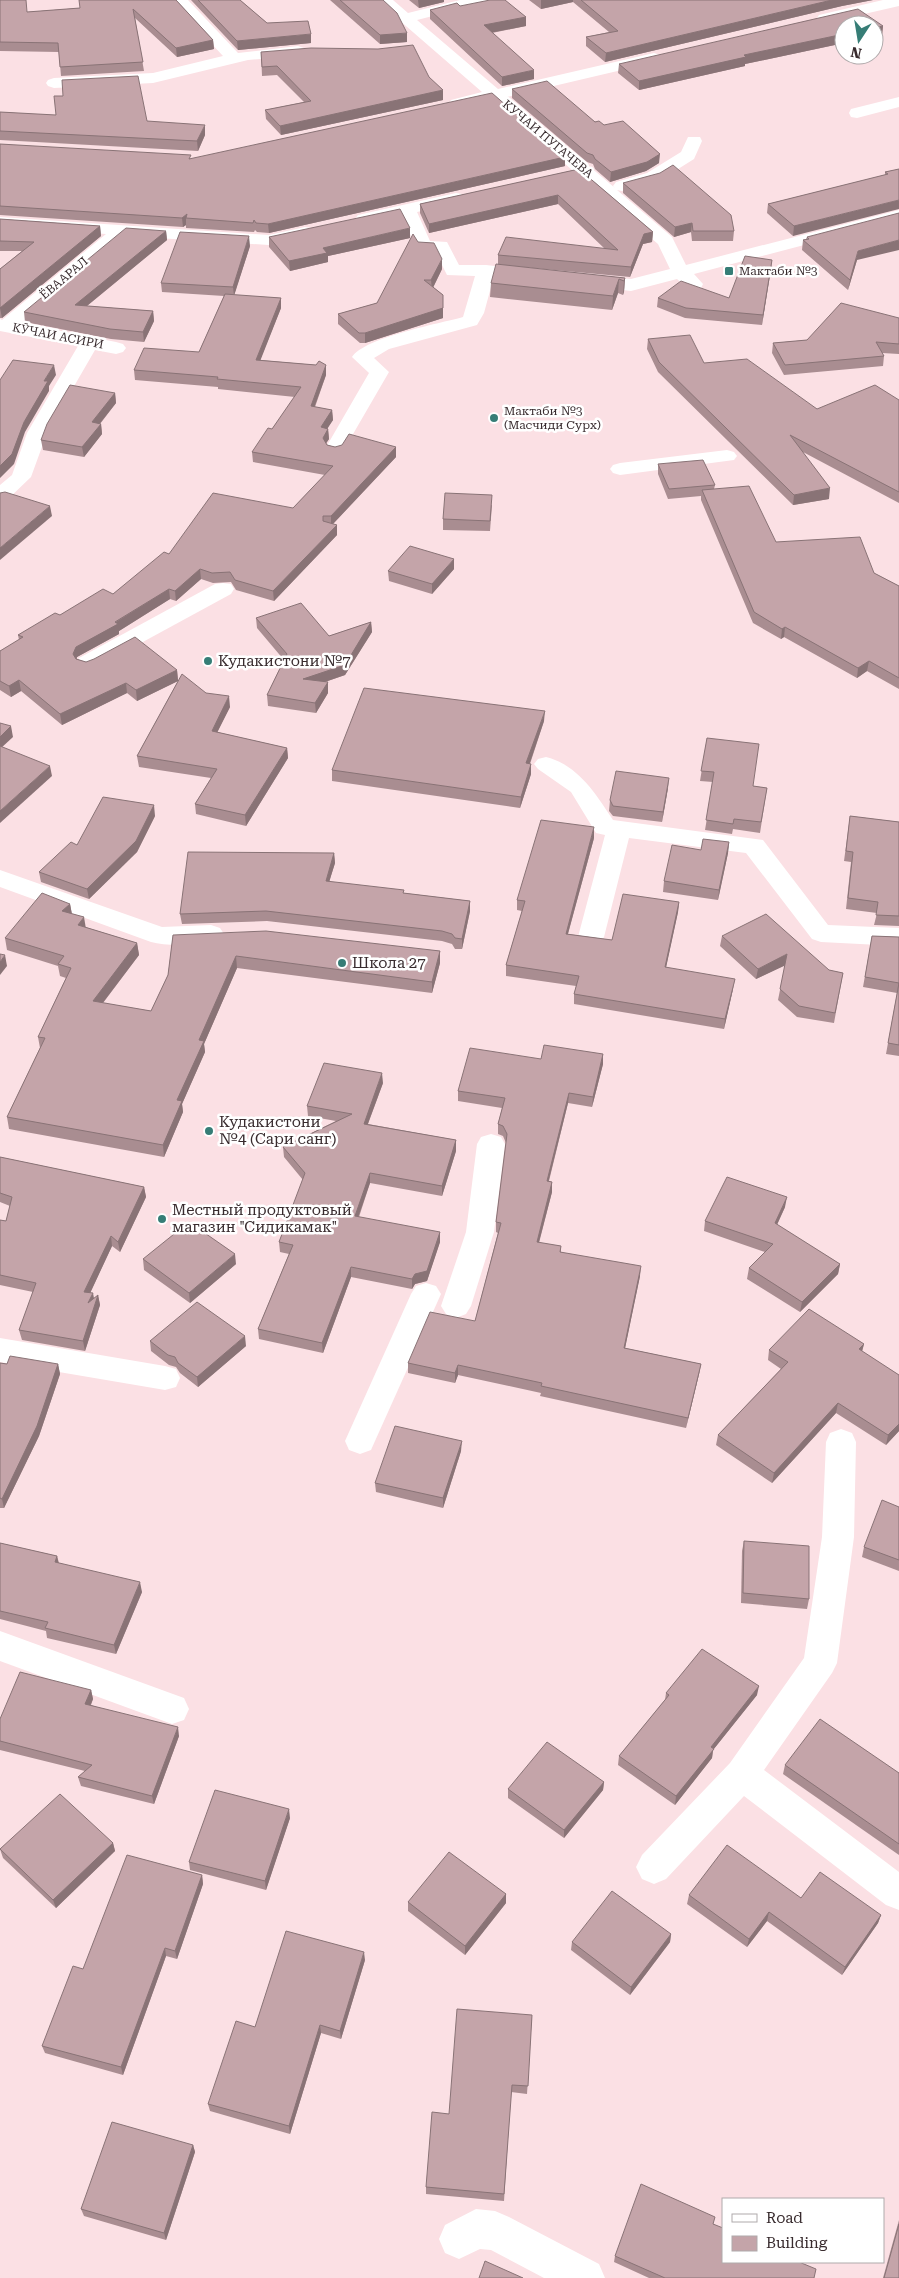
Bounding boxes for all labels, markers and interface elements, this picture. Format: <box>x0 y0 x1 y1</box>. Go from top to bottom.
north arrow <box>834 15 884 65</box>
text: N <box>849 44 863 62</box>
street label: КУЧАИ ПУГАЧЕВА <box>500 97 597 181</box>
street label: ЁВААРАЛ <box>37 254 91 302</box>
place label: Мактаби №3 <box>739 264 818 278</box>
marker: Мактаби №3 <box>723 265 735 277</box>
street label: КӮЧАИ АСИРИ <box>11 320 105 352</box>
place label: Мактаби №3 (Масчиди Сурх) <box>504 404 601 432</box>
marker: Мактаби №3 (Масчиди Сурх) <box>488 412 500 424</box>
place label: Кудакистони №7 <box>218 652 351 670</box>
marker: Кудакистони №7 <box>202 655 214 667</box>
place label: Школа 27 <box>352 954 426 972</box>
marker: Школа 27 <box>336 957 348 969</box>
place label: Кудакистони №4 (Сари санг) <box>219 1113 336 1148</box>
marker: Кудакистони №4 (Сари санг) <box>203 1125 215 1137</box>
place label: Местный продуктовый магазин "Сидикамак" <box>172 1201 352 1236</box>
marker: Местный продуктовый магазин "Сидикамак" <box>156 1213 168 1225</box>
legend <box>722 2198 884 2263</box>
text: Road <box>766 2209 803 2227</box>
text: Building <box>766 2234 828 2252</box>

